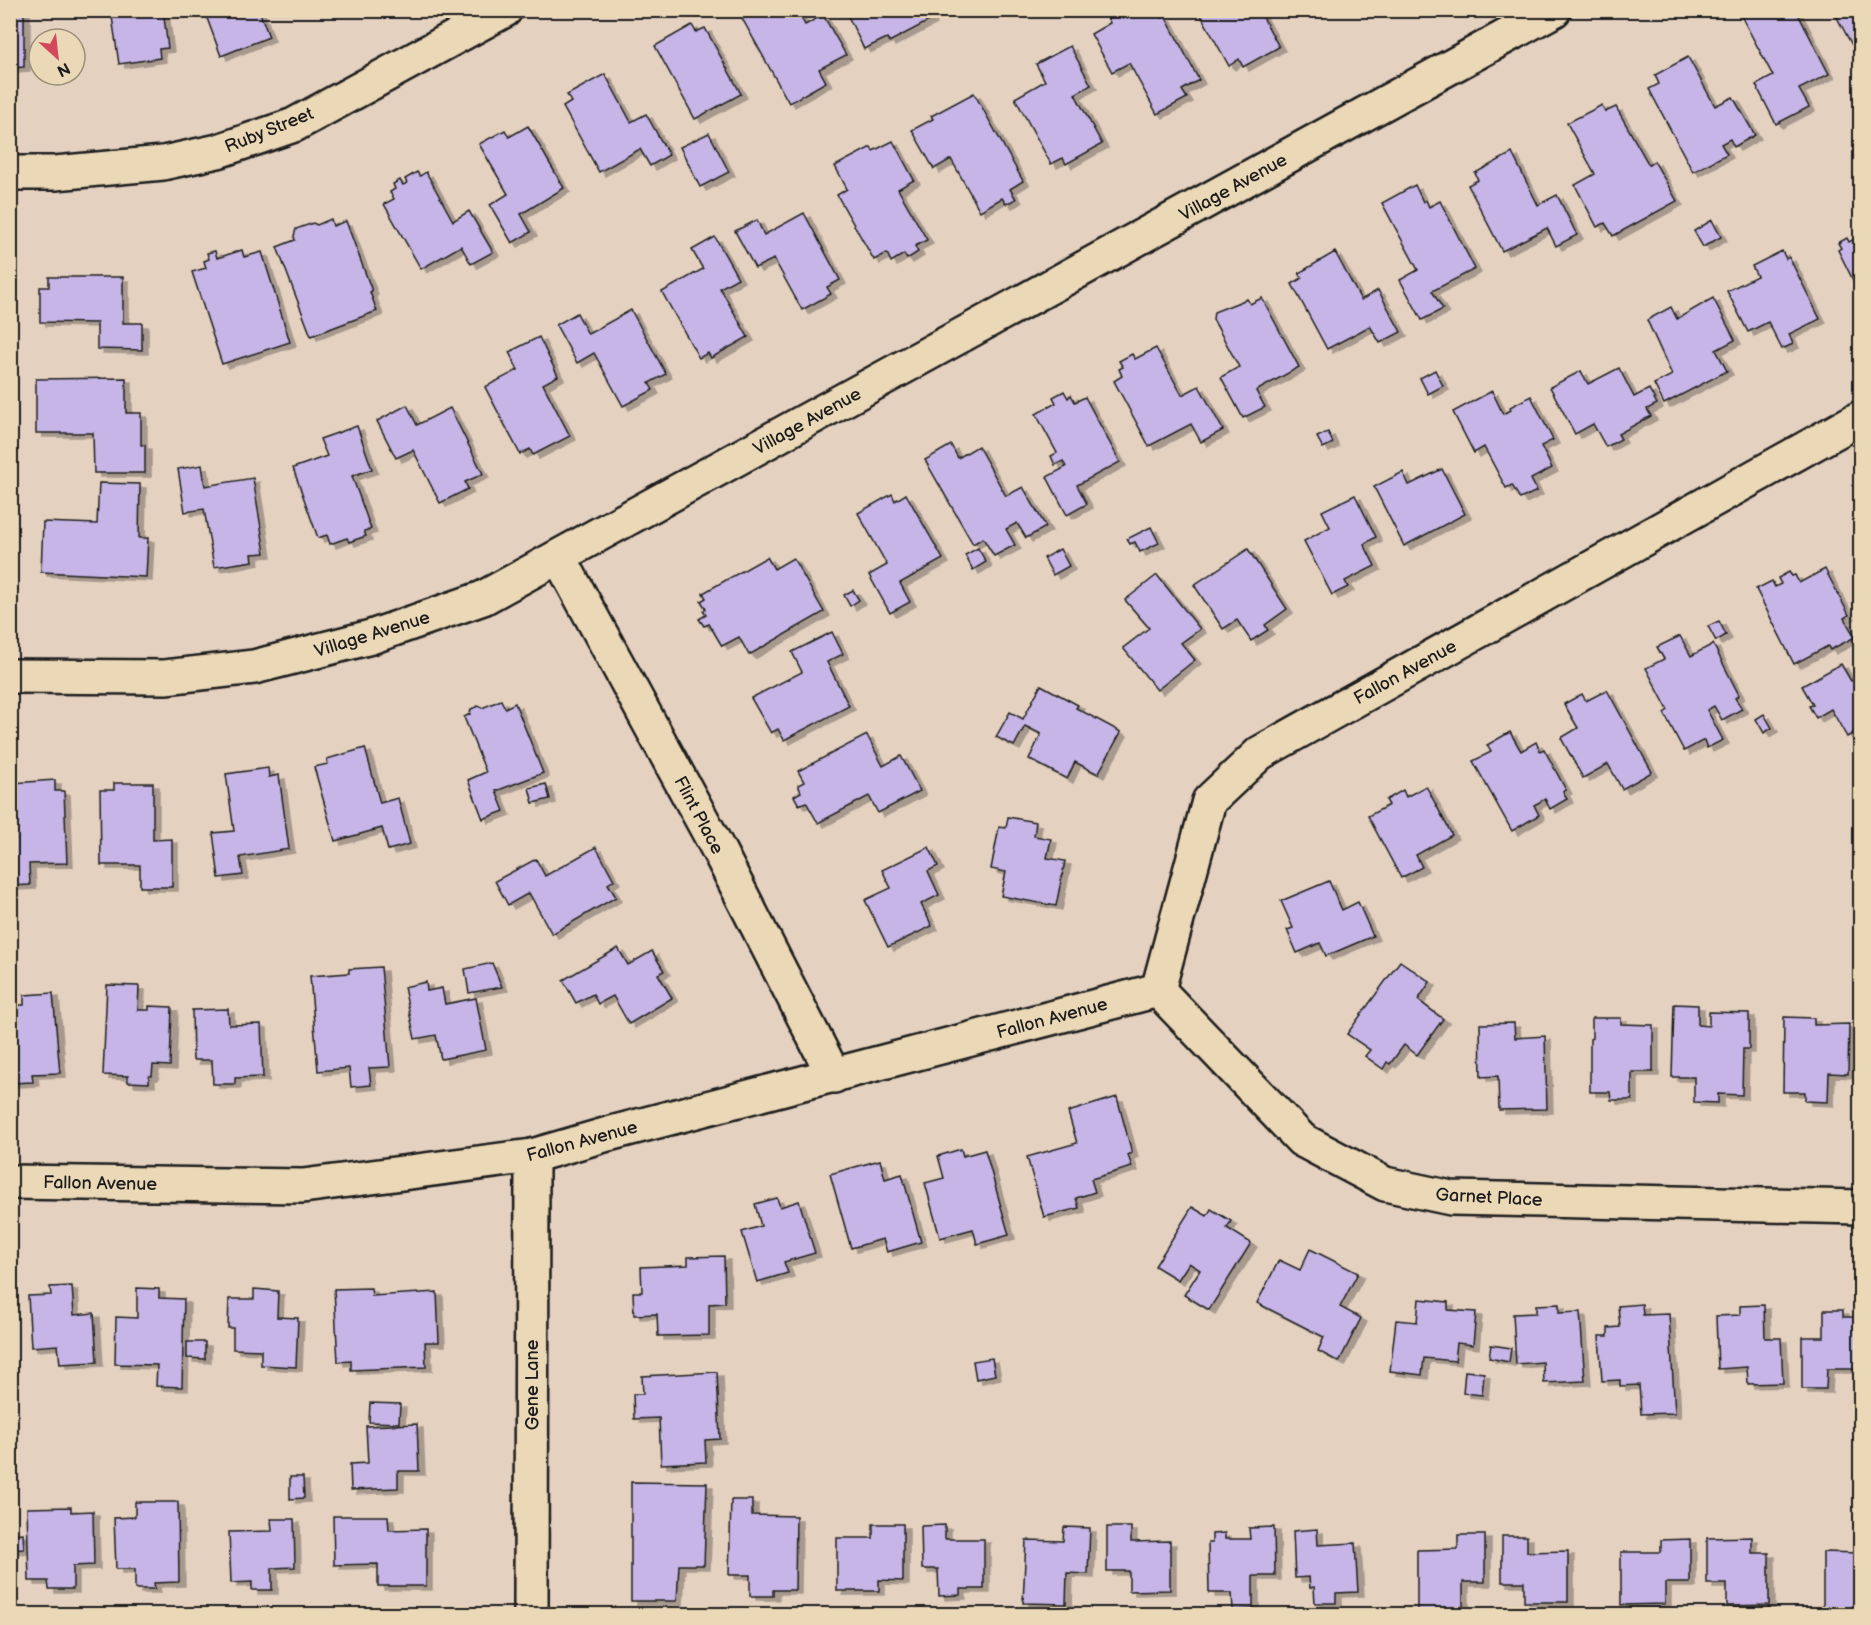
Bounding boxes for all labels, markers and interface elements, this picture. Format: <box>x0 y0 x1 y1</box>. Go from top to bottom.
north arrow <box>27 27 87 87</box>
text: N <box>53 58 73 80</box>
street label: Ruby Street <box>222 103 317 158</box>
street label: Village Avenue <box>1176 149 1291 226</box>
street label: Village Avenue <box>750 383 865 460</box>
street label: Village Avenue <box>312 607 433 662</box>
street label: Fallon Avenue <box>1350 635 1460 709</box>
street label: Flint Place <box>669 773 728 858</box>
street label: Fallon Avenue <box>994 994 1110 1043</box>
street label: Fallon Avenue <box>524 1117 640 1166</box>
street label: Fallon Avenue <box>43 1172 157 1195</box>
street label: Garnet Place <box>1435 1184 1543 1211</box>
street label: Gene Lane <box>522 1339 543 1430</box>

